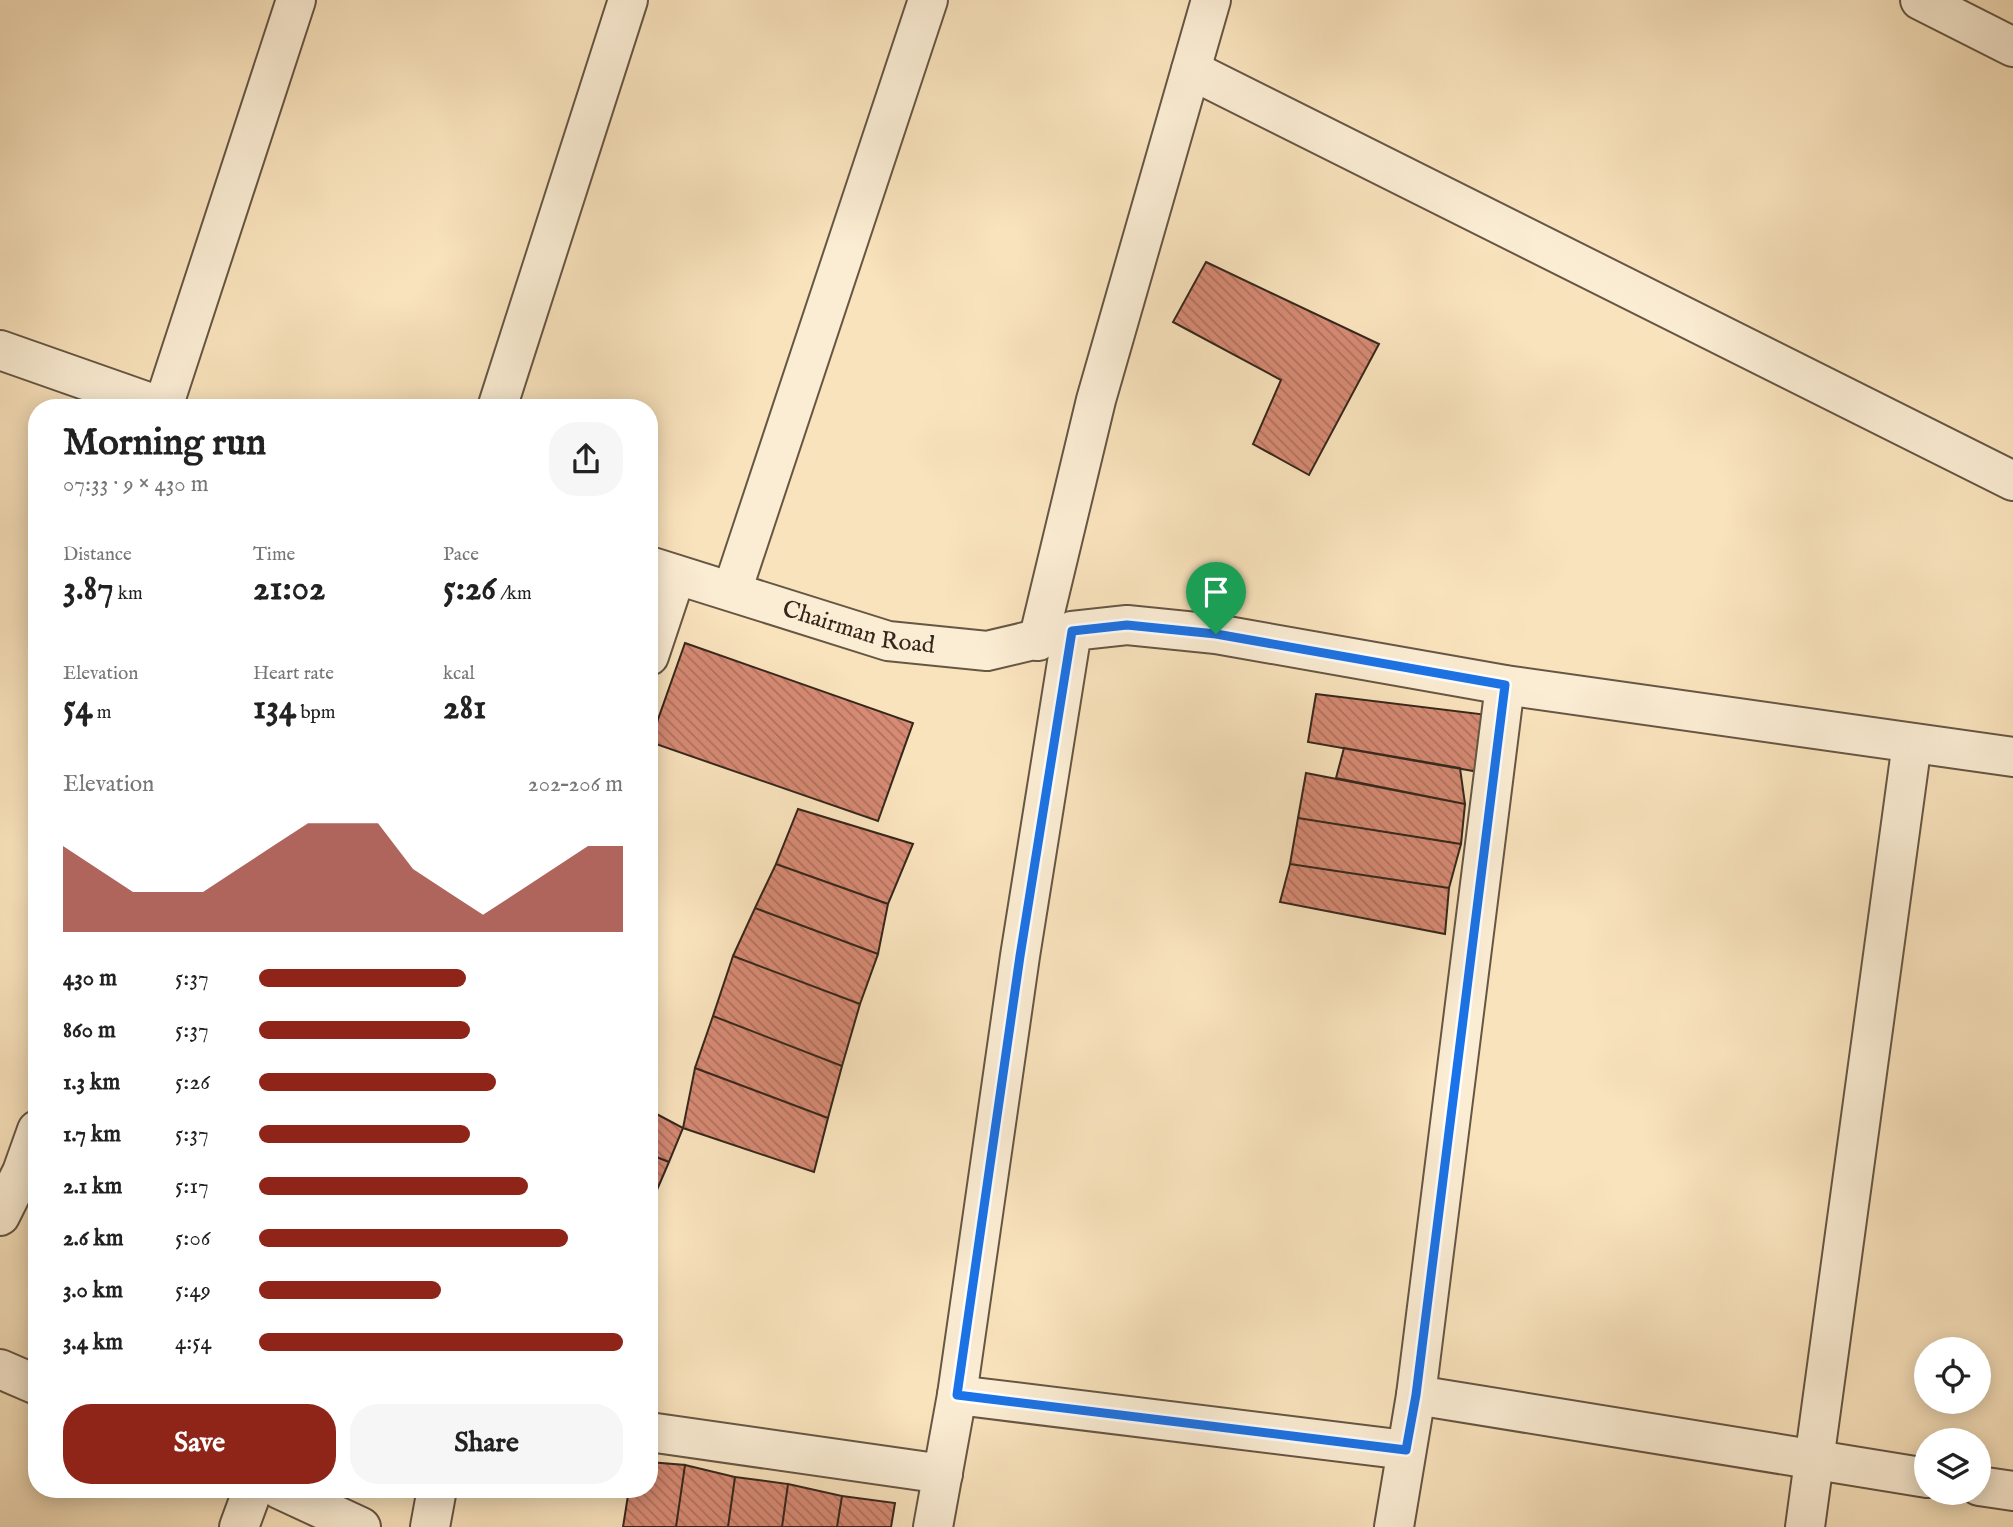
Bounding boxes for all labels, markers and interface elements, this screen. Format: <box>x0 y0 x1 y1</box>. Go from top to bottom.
text: Morning run <box>63 420 266 468</box>
button: share <box>549 422 623 496</box>
text: 07:33 · 9 × 430 m <box>63 470 208 499</box>
text: Distance <box>63 543 132 567</box>
text: Time <box>253 543 295 567</box>
text: Pace <box>443 543 479 567</box>
pin <box>1186 562 1246 634</box>
text: 3.87 <box>63 567 114 612</box>
text: 21:02 <box>253 567 325 612</box>
text: 5:26 <box>443 567 496 612</box>
icon: arrive <box>1197 573 1235 611</box>
text: km <box>114 582 143 606</box>
text: /km <box>496 582 532 606</box>
street label: Chairman Road <box>779 593 936 661</box>
text: Elevation <box>63 662 138 686</box>
text: Heart rate <box>253 662 334 686</box>
text: kcal <box>443 662 475 686</box>
text: 54 <box>63 686 93 731</box>
text: 134 <box>253 686 296 731</box>
text: 281 <box>443 686 486 731</box>
text: m <box>93 701 112 725</box>
text: bpm <box>296 701 336 725</box>
text: Elevation <box>63 770 154 799</box>
text: 202–206 m <box>528 770 623 799</box>
text: 430 m <box>63 964 117 993</box>
text: 5:37 <box>175 964 209 993</box>
text: 860 m <box>63 1016 116 1045</box>
text: 5:37 <box>175 1016 209 1045</box>
text: 1.3 km <box>63 1068 120 1097</box>
text: 5:26 <box>175 1068 210 1097</box>
text: 1.7 km <box>63 1120 121 1149</box>
text: 5:37 <box>175 1120 209 1149</box>
text: 2.1 km <box>63 1172 122 1201</box>
text: 5:17 <box>175 1172 209 1201</box>
text: 2.6 km <box>63 1224 124 1253</box>
text: 5:06 <box>175 1224 210 1253</box>
text: 3.0 km <box>63 1276 123 1305</box>
text: 5:49 <box>175 1276 211 1305</box>
text: 3.4 km <box>63 1328 123 1357</box>
text: 4:54 <box>175 1328 212 1357</box>
map controls <box>1914 1337 1991 1505</box>
button: locate <box>1914 1337 1991 1414</box>
button: Save <box>63 1404 336 1484</box>
button: Share <box>350 1404 623 1484</box>
button: layers <box>1914 1428 1991 1505</box>

